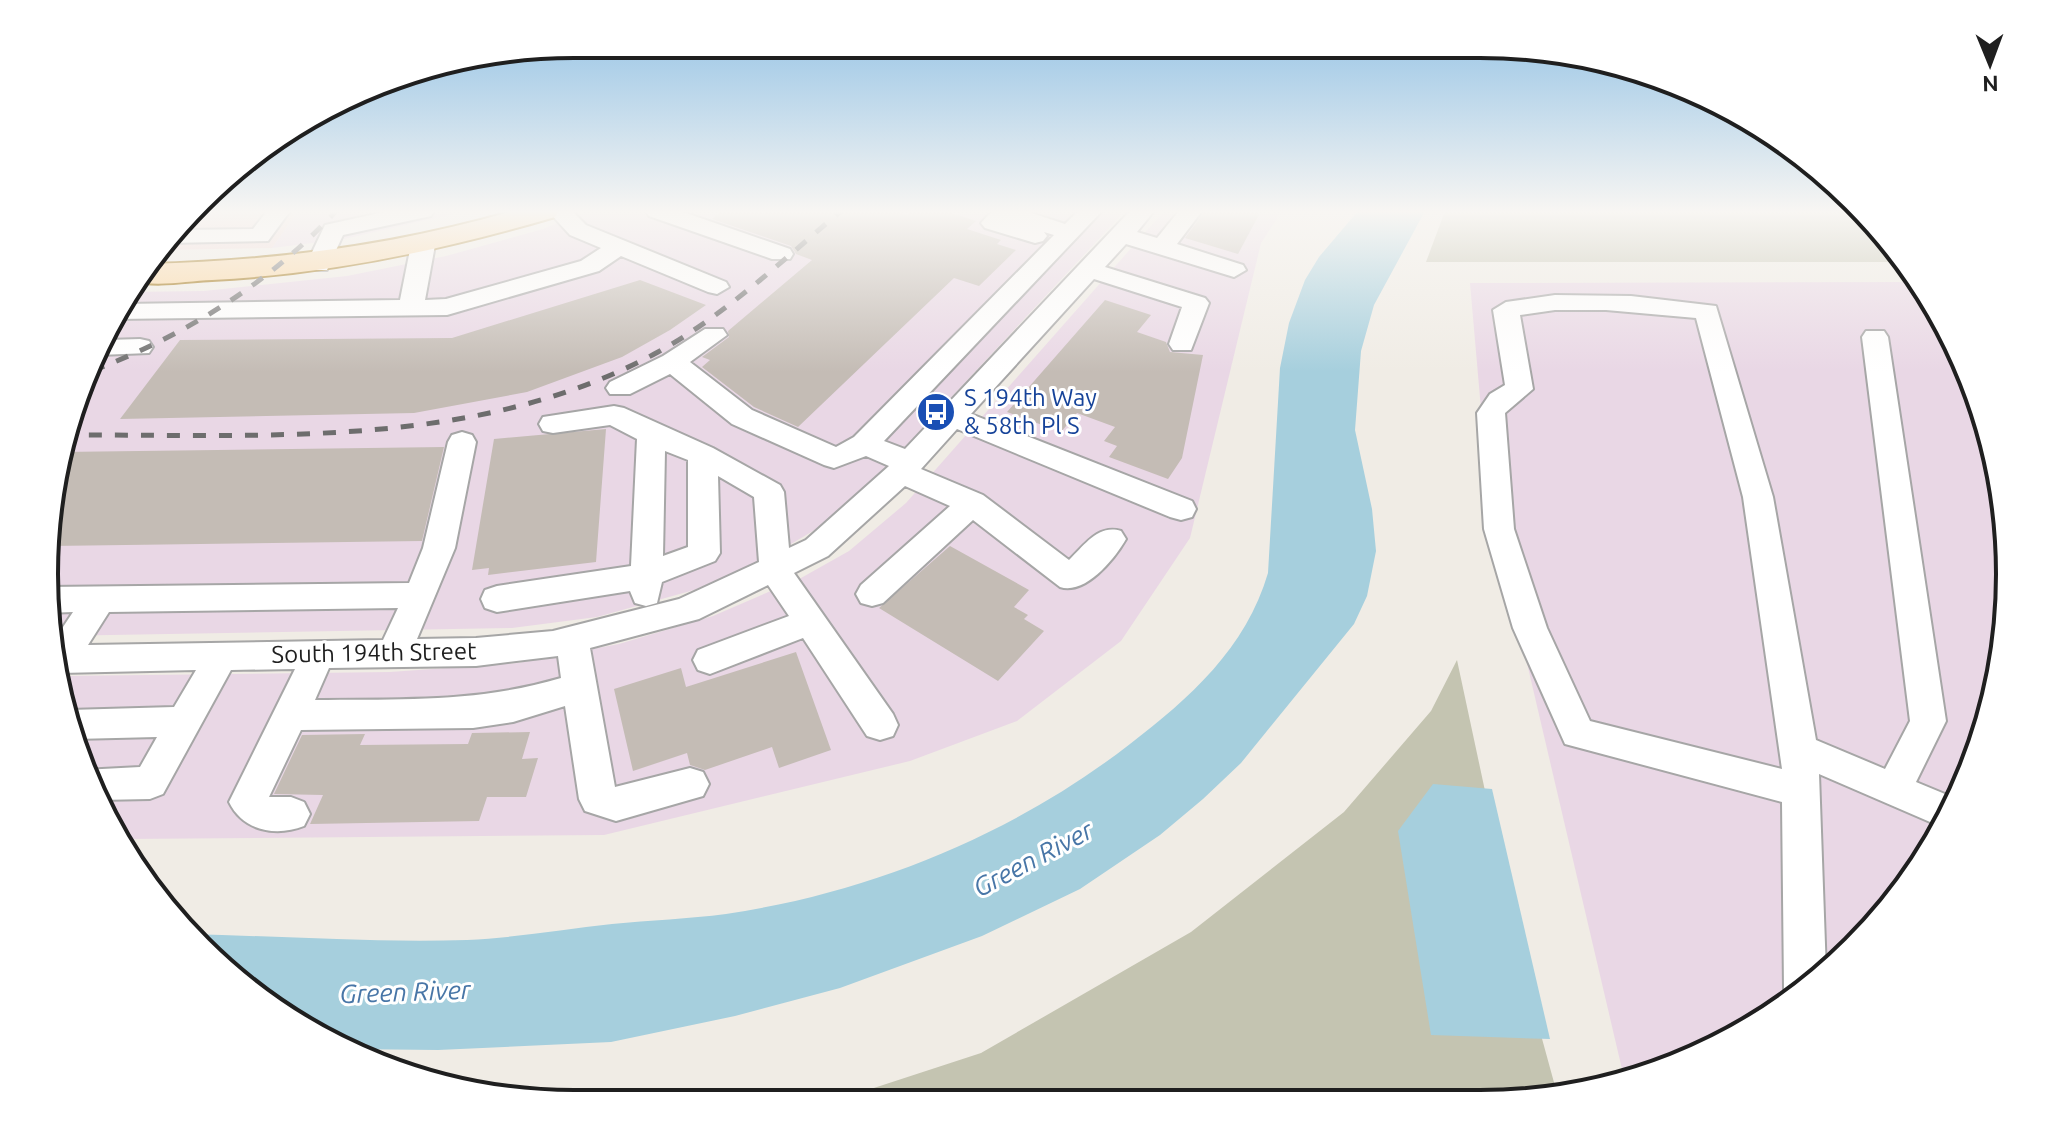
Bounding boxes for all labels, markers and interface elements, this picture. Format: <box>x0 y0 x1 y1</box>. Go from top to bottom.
north arrow <box>1950 24 2030 104</box>
text: N <box>1982 72 1999 97</box>
place label: S 194th Way & 58th Pl S <box>964 384 1097 439</box>
bus stop icon: S 194th Way & 58th Pl S <box>915 391 957 433</box>
street label: South 194th Street <box>271 637 477 668</box>
water label: Green River <box>968 814 1099 902</box>
water label: Green River <box>339 975 472 1008</box>

